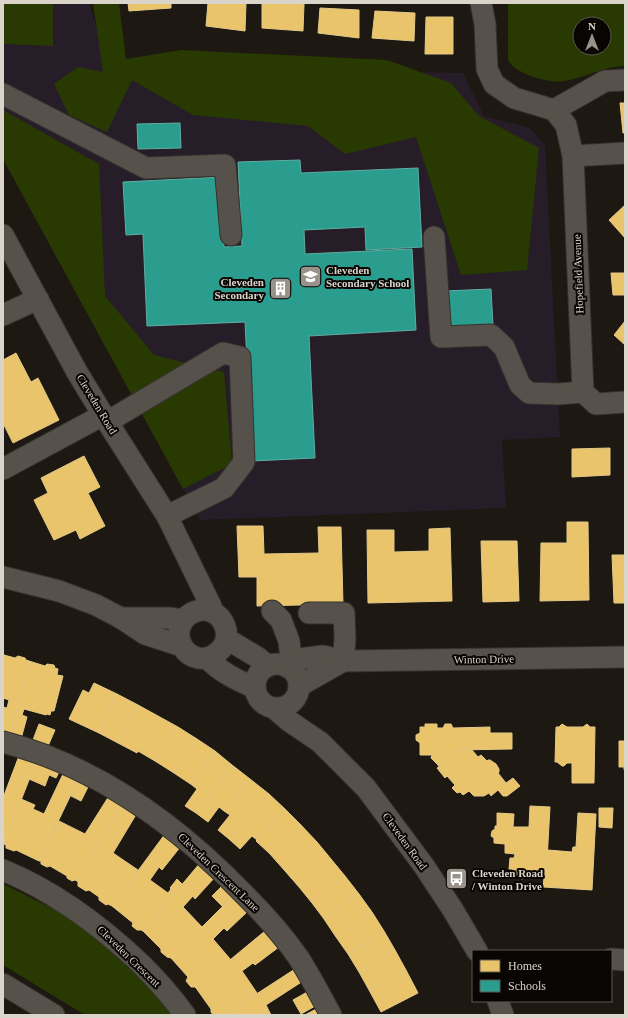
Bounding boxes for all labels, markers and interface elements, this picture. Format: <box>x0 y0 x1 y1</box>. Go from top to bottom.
north arrow <box>572 16 612 56</box>
text: N <box>588 20 596 32</box>
street label: Hopefield Avenue <box>571 234 585 314</box>
school or university icon: Cleveden Secondary School <box>297 263 323 289</box>
place label: Cleveden Secondary School <box>326 264 409 289</box>
building icon: Cleveden Secondary <box>267 275 293 301</box>
place label: Cleveden Secondary <box>215 276 265 301</box>
street label: Cleveden Road <box>74 372 120 436</box>
street label: Winton Drive <box>454 652 514 666</box>
street label: Cleveden Road <box>380 810 430 872</box>
street label: Cleveden Crescent Lane <box>176 830 262 914</box>
bus stop icon: Cleveden Road / Winton Drive <box>444 866 470 892</box>
place label: Cleveden Road / Winton Drive <box>471 867 543 892</box>
street label: Cleveden Crescent <box>95 923 163 989</box>
legend <box>472 950 612 1002</box>
text: Homes <box>508 959 542 973</box>
text: Schools <box>508 979 546 993</box>

